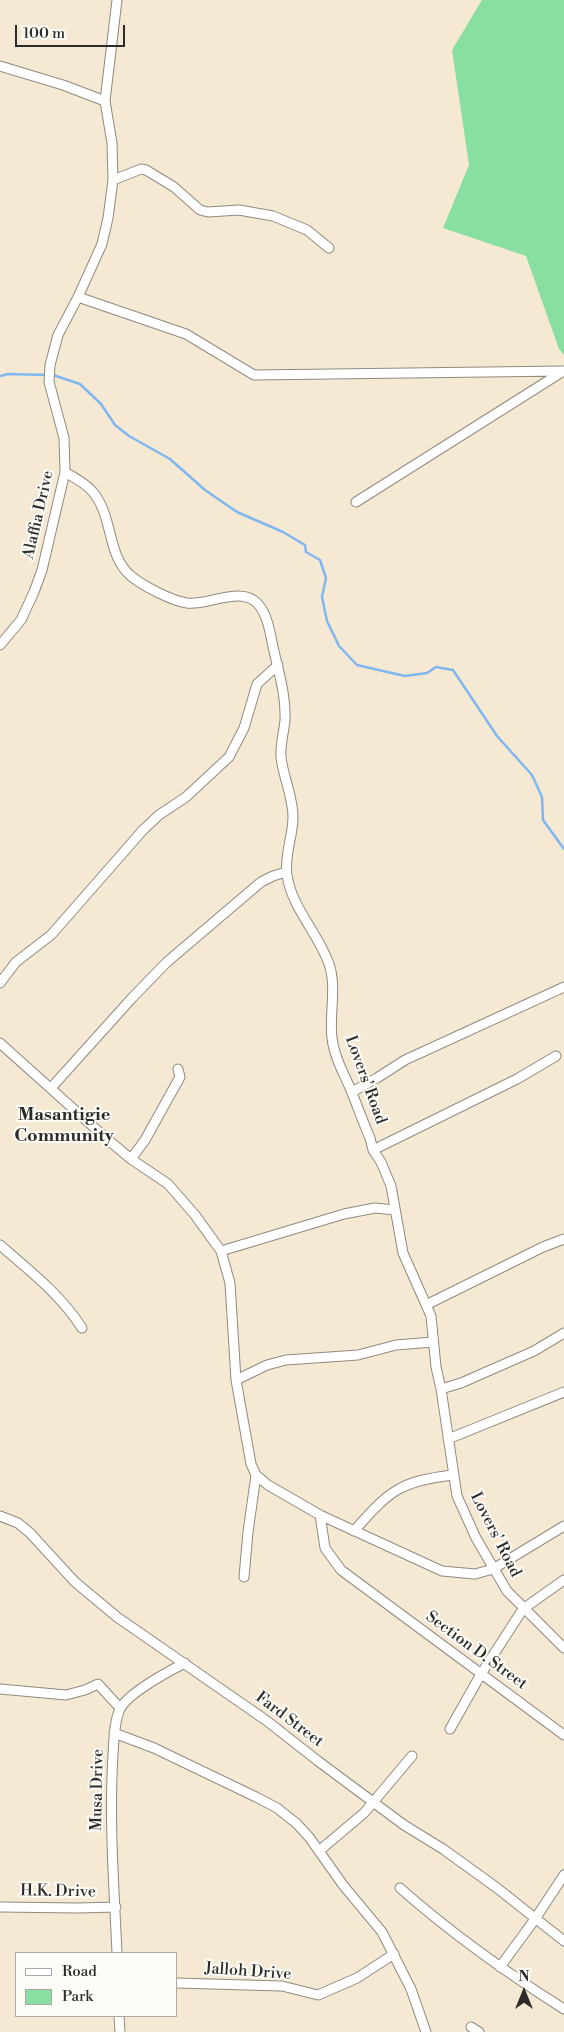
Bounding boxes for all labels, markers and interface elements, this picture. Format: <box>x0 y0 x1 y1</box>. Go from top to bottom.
scale bar <box>18 15 128 47</box>
text: 100 m <box>23 24 65 43</box>
street label: Alaffia Drive <box>19 469 59 561</box>
street label: Lovers' Road <box>340 1033 390 1127</box>
district label: Masantigie Community <box>14 1105 114 1148</box>
street label: Lovers' Road <box>465 1489 525 1581</box>
street label: Section D. Street <box>421 1608 531 1694</box>
street label: Fard Street <box>251 1688 327 1752</box>
street label: Musa Drive <box>88 1749 108 1831</box>
street label: H.K. Drive <box>20 1882 96 1902</box>
legend <box>15 1952 178 2017</box>
street label: Jalloh Drive <box>204 1959 292 1985</box>
text: Road <box>62 1962 97 1981</box>
north arrow <box>499 1967 549 2017</box>
text: N <box>518 1968 530 1986</box>
text: Park <box>62 1987 93 2006</box>

